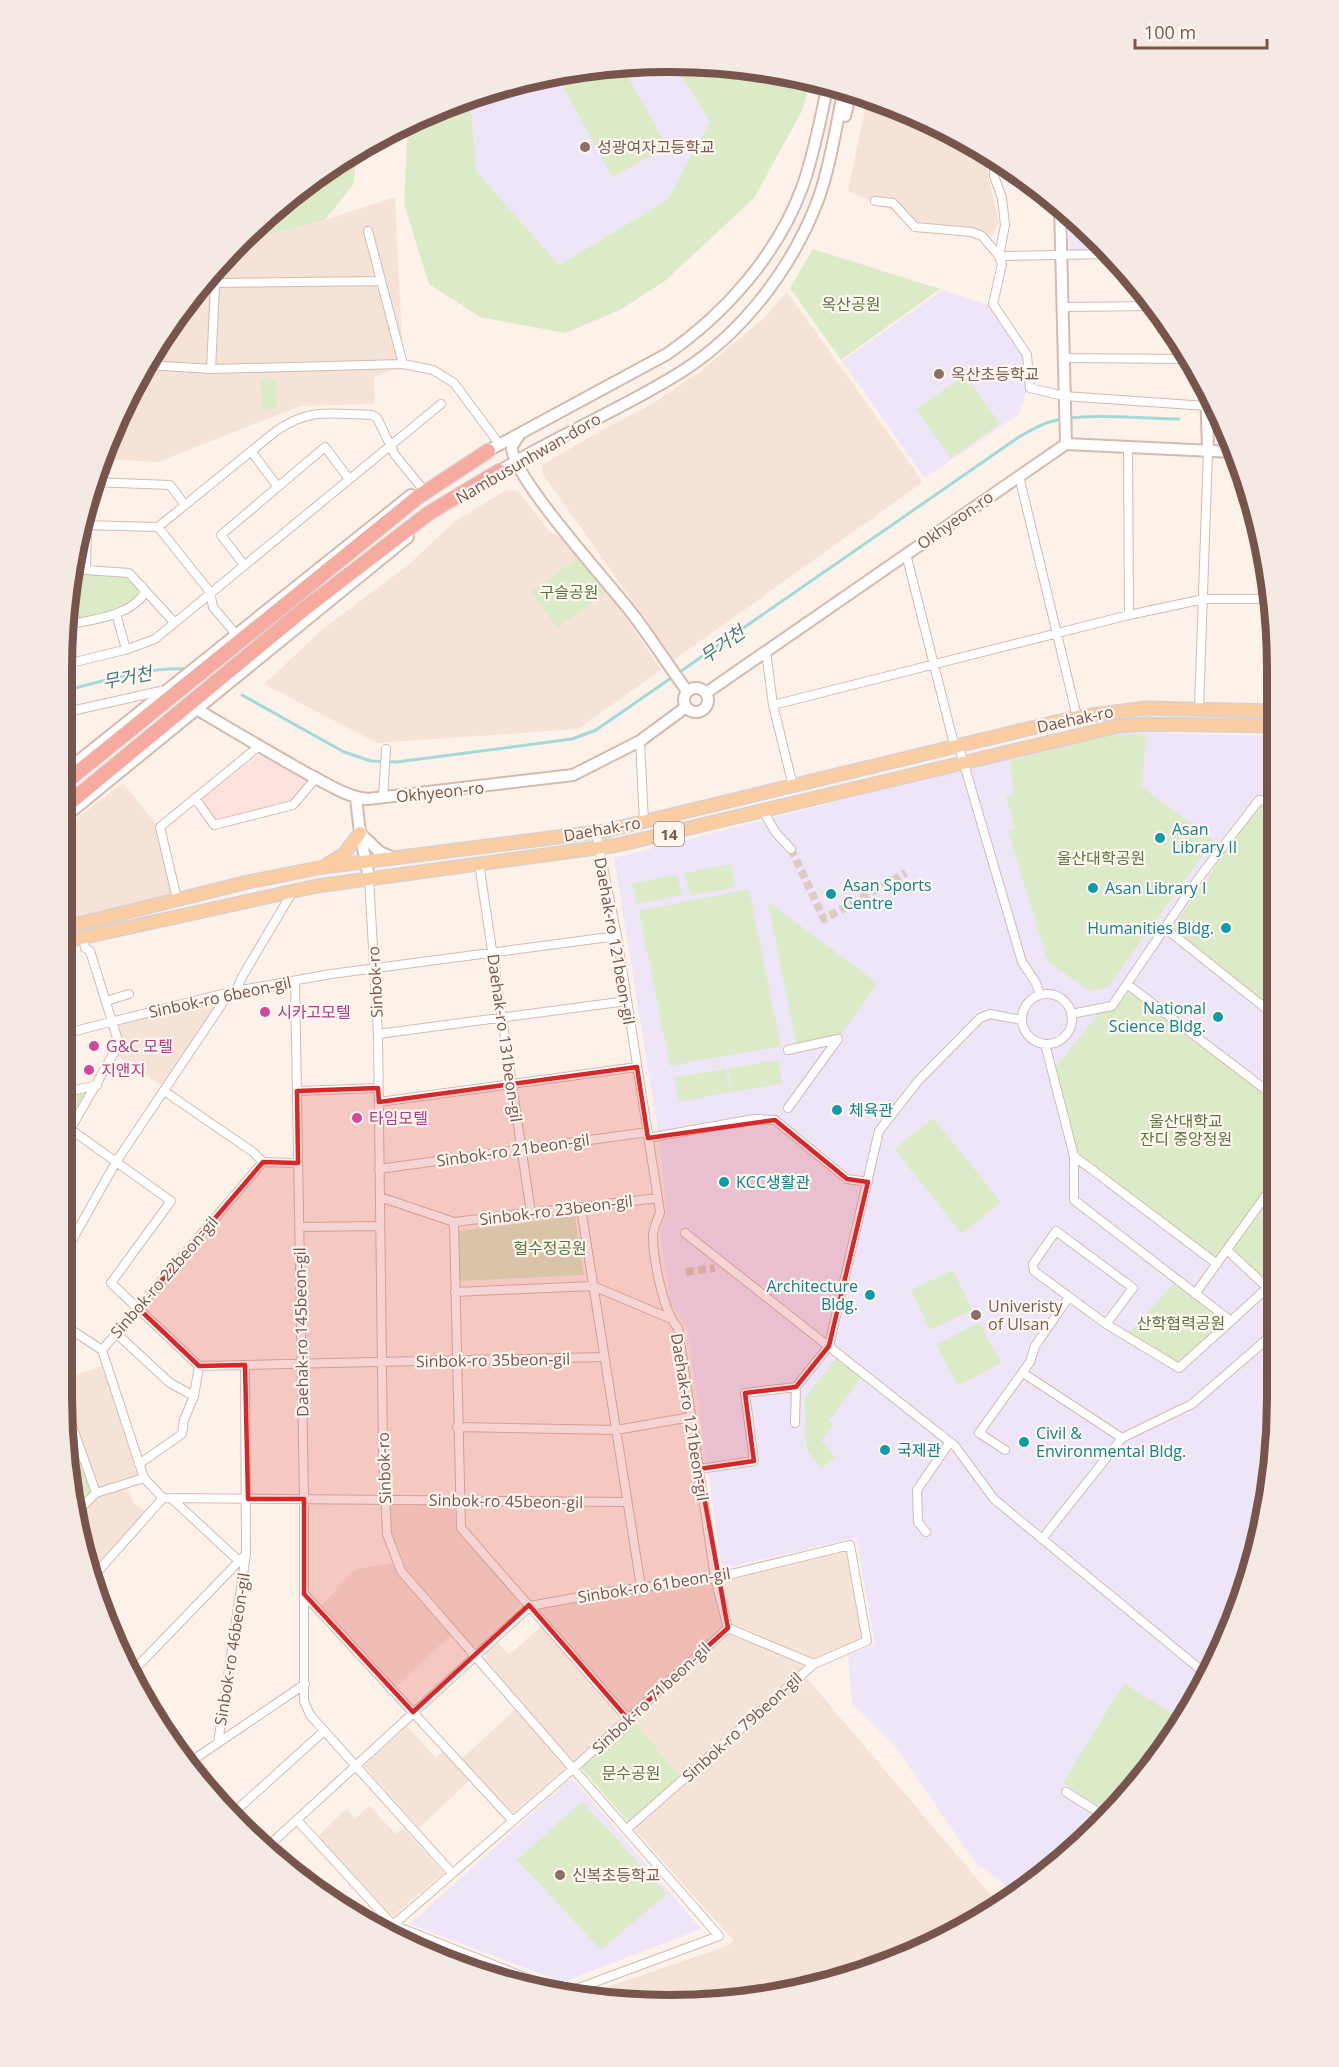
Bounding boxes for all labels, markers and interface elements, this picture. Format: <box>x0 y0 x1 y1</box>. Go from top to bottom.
scale bar <box>1135 12 1267 50</box>
text: 100 m <box>1144 20 1196 44</box>
place label: 성광여자고등학교 <box>597 136 715 158</box>
marker: 성광여자고등학교 <box>578 140 592 154</box>
park label: 옥산공원 <box>822 293 880 315</box>
place label: 옥산초등학교 <box>951 363 1039 385</box>
marker: 옥산초등학교 <box>932 367 946 381</box>
street label: Nambusunhwan-doro <box>451 407 605 509</box>
street label: Okhyeon-ro <box>912 486 998 554</box>
park label: 구슬공원 <box>540 581 598 603</box>
water label: 무거천 <box>695 619 751 668</box>
water label: 무거천 <box>100 660 156 694</box>
street label: Daehak-ro <box>1035 700 1115 738</box>
street label: Okhyeon-ro <box>395 776 485 808</box>
street label: Daehak-ro <box>562 811 642 847</box>
place label: Asan Library II <box>1172 818 1237 858</box>
road number: 14 <box>654 822 684 846</box>
marker: Asan Library II <box>1153 831 1167 845</box>
park label: 울산대학공원 <box>1057 847 1145 869</box>
street label: Daehak-ro 121beon-gil <box>589 856 641 1026</box>
place label: Asan Sports Centre <box>843 874 932 914</box>
place label: Asan Library I <box>1105 877 1206 899</box>
marker: Asan Library I <box>1086 881 1100 895</box>
marker: Asan Sports Centre <box>824 887 838 901</box>
place label: Humanities Bldg. <box>1087 917 1214 939</box>
marker: Humanities Bldg. <box>1219 921 1233 935</box>
street label: Sinbok-ro <box>362 946 388 1018</box>
street label: Daehak-ro 131beon-gil <box>482 952 528 1124</box>
street label: Sinbok-ro 6beon-gil <box>147 971 293 1023</box>
place label: National Science Bldg. <box>1109 997 1206 1037</box>
place label: 시카고모텔 <box>277 1001 351 1023</box>
marker: 시카고모텔 <box>258 1005 272 1019</box>
marker: National Science Bldg. <box>1211 1010 1225 1024</box>
place label: G&C 모텔 <box>106 1035 173 1057</box>
marker: G&C 모텔 <box>87 1039 101 1053</box>
place label: 지앤지 <box>101 1059 145 1081</box>
marker: 지앤지 <box>82 1063 96 1077</box>
place label: 체육관 <box>849 1099 893 1121</box>
marker: 체육관 <box>830 1103 844 1117</box>
place label: 타임모텔 <box>369 1107 428 1129</box>
park label: 울산대학교 잔디 중앙정원 <box>1140 1110 1232 1150</box>
marker: 타임모텔 <box>350 1111 364 1125</box>
street label: Sinbok-ro 21beon-gil <box>435 1128 591 1172</box>
place label: KCC생활관 <box>736 1171 810 1193</box>
marker: KCC생활관 <box>717 1175 731 1189</box>
street label: Sinbok-ro 23beon-gil <box>478 1190 634 1230</box>
street label: Sinbok-ro 22beon-gil <box>105 1212 223 1342</box>
park label: 헐수정공원 <box>513 1237 587 1259</box>
street label: Daehak-ro 145beon-gil <box>289 1247 313 1417</box>
place label: Architecture Bldg. <box>766 1275 858 1315</box>
marker: Architecture Bldg. <box>863 1288 877 1302</box>
place label: Univeristy of Ulsan <box>988 1295 1063 1335</box>
marker: Univeristy of Ulsan <box>969 1308 983 1322</box>
park label: 산학협력공원 <box>1137 1312 1225 1334</box>
street label: Daehak-ro 121beon-gil <box>666 1332 714 1502</box>
street label: Sinbok-ro 35beon-gil <box>416 1348 570 1372</box>
place label: Civil & Environmental Bldg. <box>1036 1422 1186 1462</box>
street label: Sinbok-ro <box>372 1432 396 1504</box>
marker: Civil & Environmental Bldg. <box>1017 1435 1031 1449</box>
place label: 국제관 <box>897 1439 941 1461</box>
marker: 국제관 <box>878 1443 892 1457</box>
street label: Sinbok-ro 45beon-gil <box>429 1489 583 1513</box>
street label: Sinbok-ro 61beon-gil <box>576 1562 732 1608</box>
street label: Sinbok-ro 46beon-gil <box>209 1571 255 1727</box>
street label: Sinbok-ro 71beon-gil <box>587 1637 715 1759</box>
street label: Sinbok-ro 79beon-gil <box>677 1667 807 1787</box>
park label: 문수공원 <box>602 1762 660 1784</box>
place label: 신복초등학교 <box>572 1864 660 1886</box>
marker: 신복초등학교 <box>553 1868 567 1882</box>

